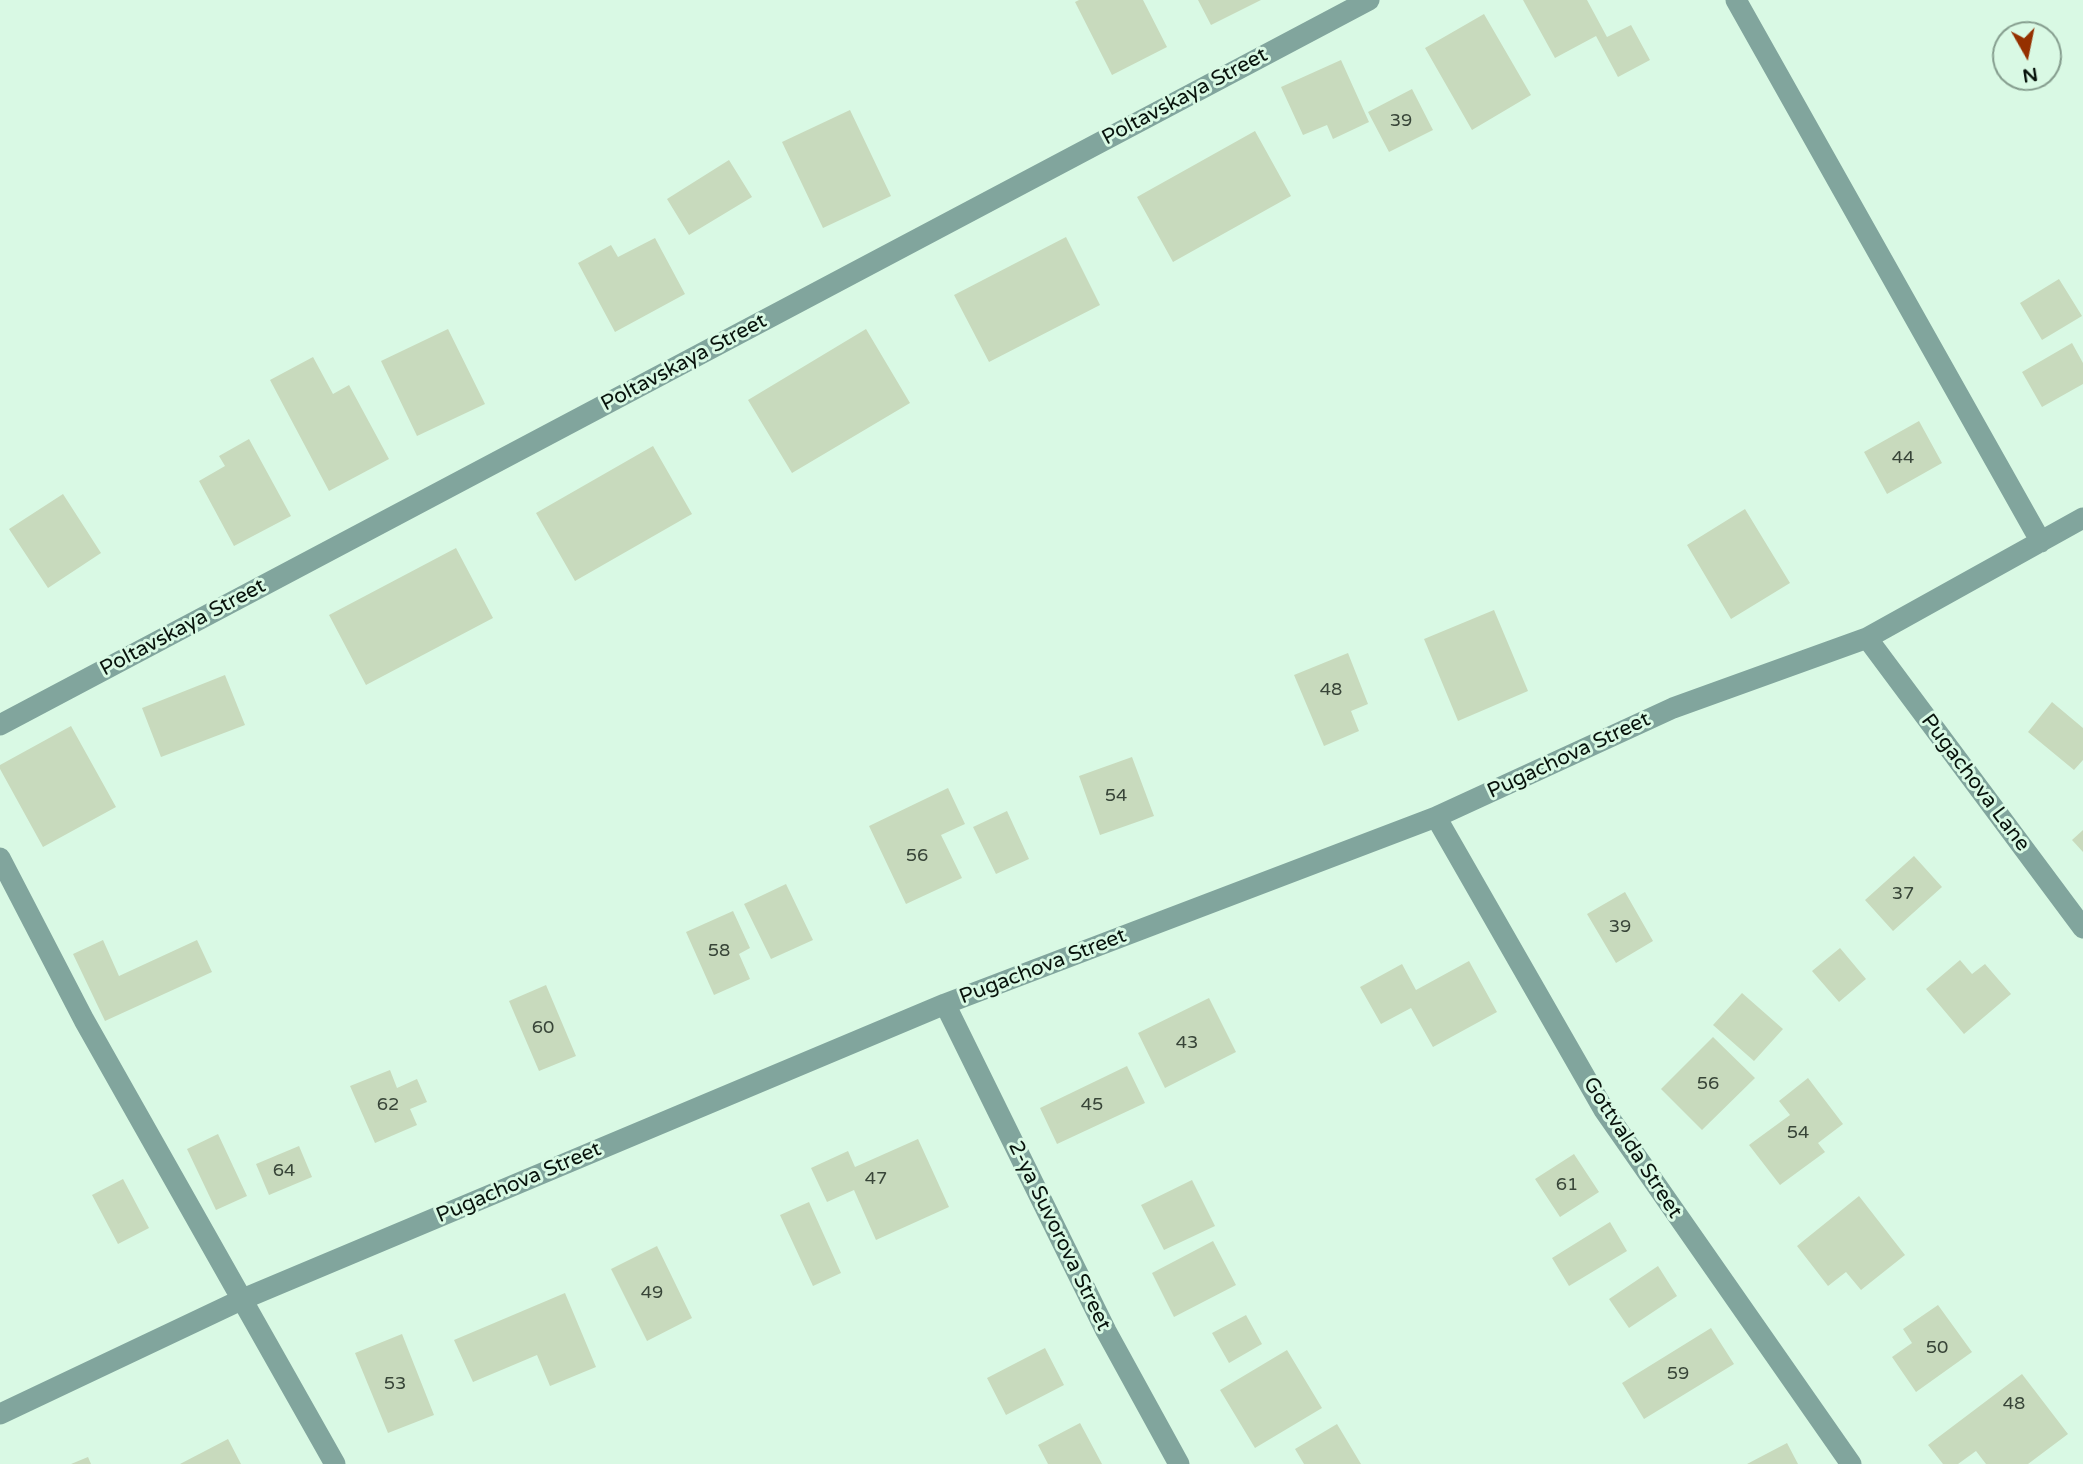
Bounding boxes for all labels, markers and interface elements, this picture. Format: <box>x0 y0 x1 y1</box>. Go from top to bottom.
north arrow <box>1992 21 2062 91</box>
street label: Poltavskaya Street <box>1098 43 1272 151</box>
text: N <box>2021 63 2039 87</box>
house number: 39 <box>1390 110 1412 132</box>
street label: Poltavskaya Street <box>597 309 771 417</box>
house number: 44 <box>1892 447 1914 469</box>
street label: Poltavskaya Street <box>96 574 270 682</box>
house number: 48 <box>1320 679 1342 701</box>
street label: Pugachova Street <box>1484 707 1654 805</box>
street label: Pugachova Lane <box>1915 709 2035 857</box>
house number: 54 <box>1105 785 1127 807</box>
house number: 56 <box>906 845 928 867</box>
house number: 37 <box>1892 883 1914 905</box>
house number: 39 <box>1609 916 1631 938</box>
street label: Pugachova Street <box>956 924 1130 1010</box>
house number: 58 <box>708 940 730 962</box>
house number: 60 <box>532 1017 554 1039</box>
house number: 43 <box>1176 1032 1198 1054</box>
street label: Gottvalda Street <box>1577 1073 1687 1223</box>
house number: 56 <box>1697 1073 1719 1095</box>
house number: 62 <box>377 1094 399 1116</box>
house number: 45 <box>1081 1094 1103 1116</box>
house number: 54 <box>1787 1122 1809 1144</box>
street label: Pugachova Street <box>433 1137 605 1229</box>
street label: 2-ya Suvorova Street <box>1002 1137 1116 1335</box>
house number: 64 <box>273 1160 295 1182</box>
house number: 47 <box>865 1168 887 1190</box>
house number: 61 <box>1556 1174 1578 1196</box>
house number: 49 <box>641 1282 663 1304</box>
house number: 50 <box>1926 1337 1948 1359</box>
house number: 59 <box>1667 1363 1689 1385</box>
house number: 53 <box>384 1373 406 1395</box>
house number: 48 <box>2003 1393 2025 1415</box>

